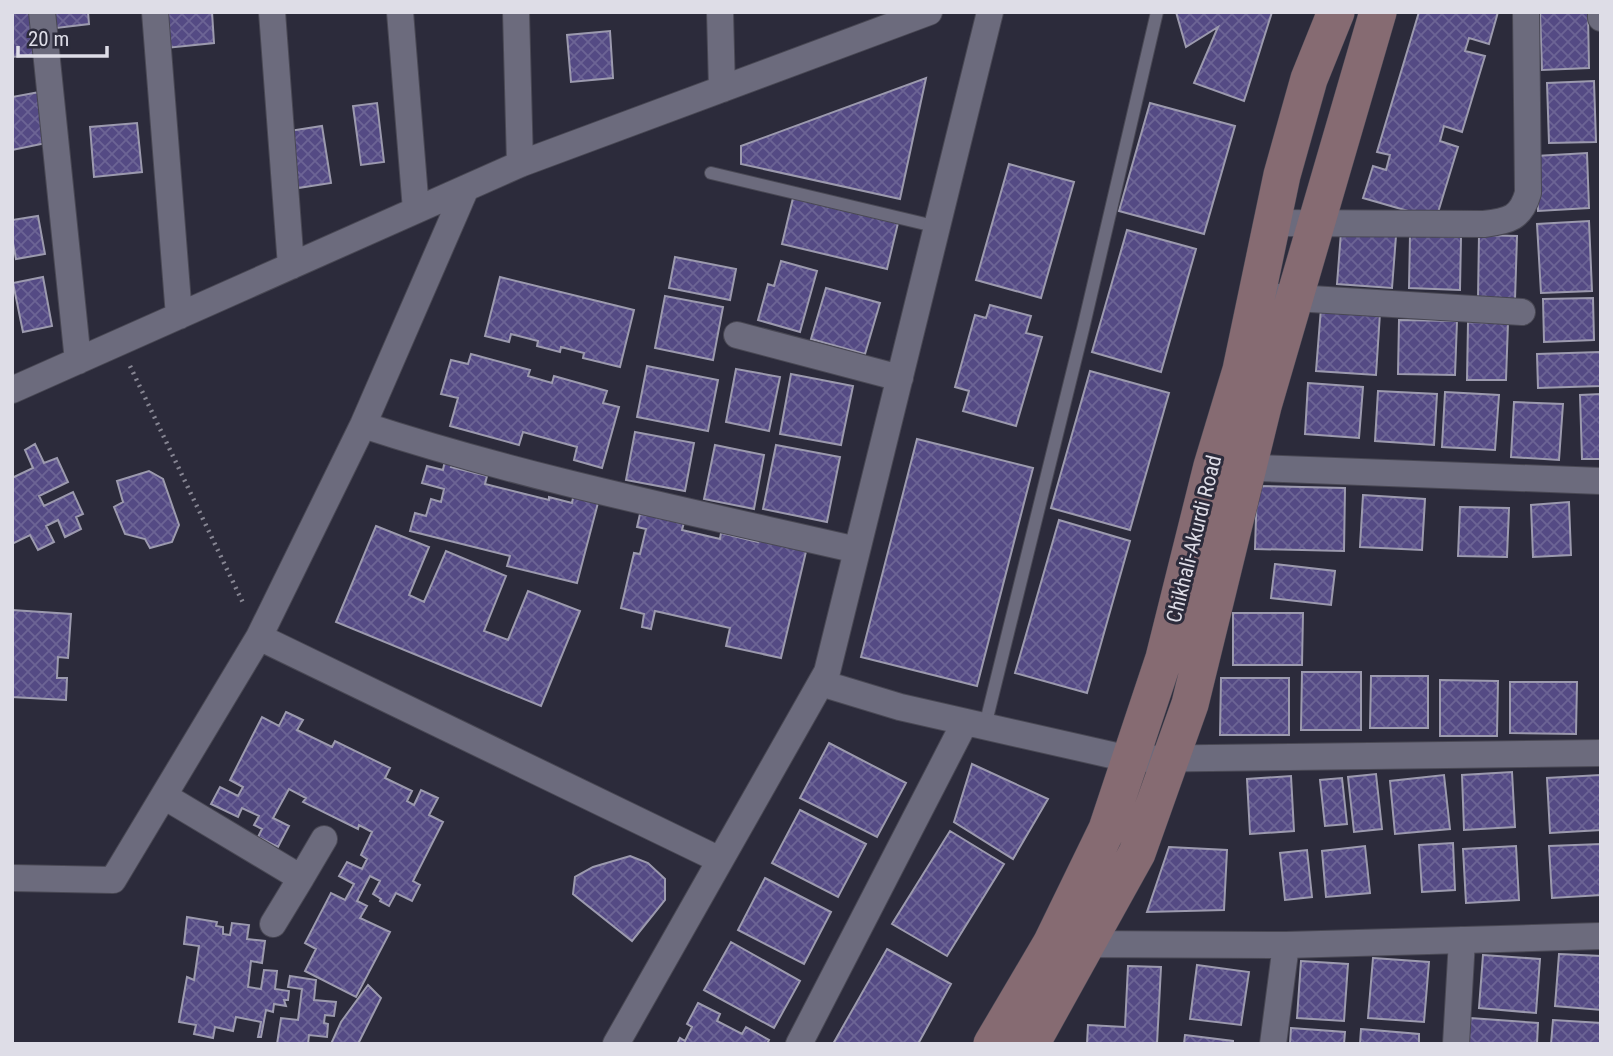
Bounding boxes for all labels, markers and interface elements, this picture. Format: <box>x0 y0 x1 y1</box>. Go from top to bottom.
scale bar <box>18 14 107 58</box>
text: 20 m <box>28 27 69 51</box>
street label: Chikhali-Akurdi Road <box>1162 453 1226 625</box>

